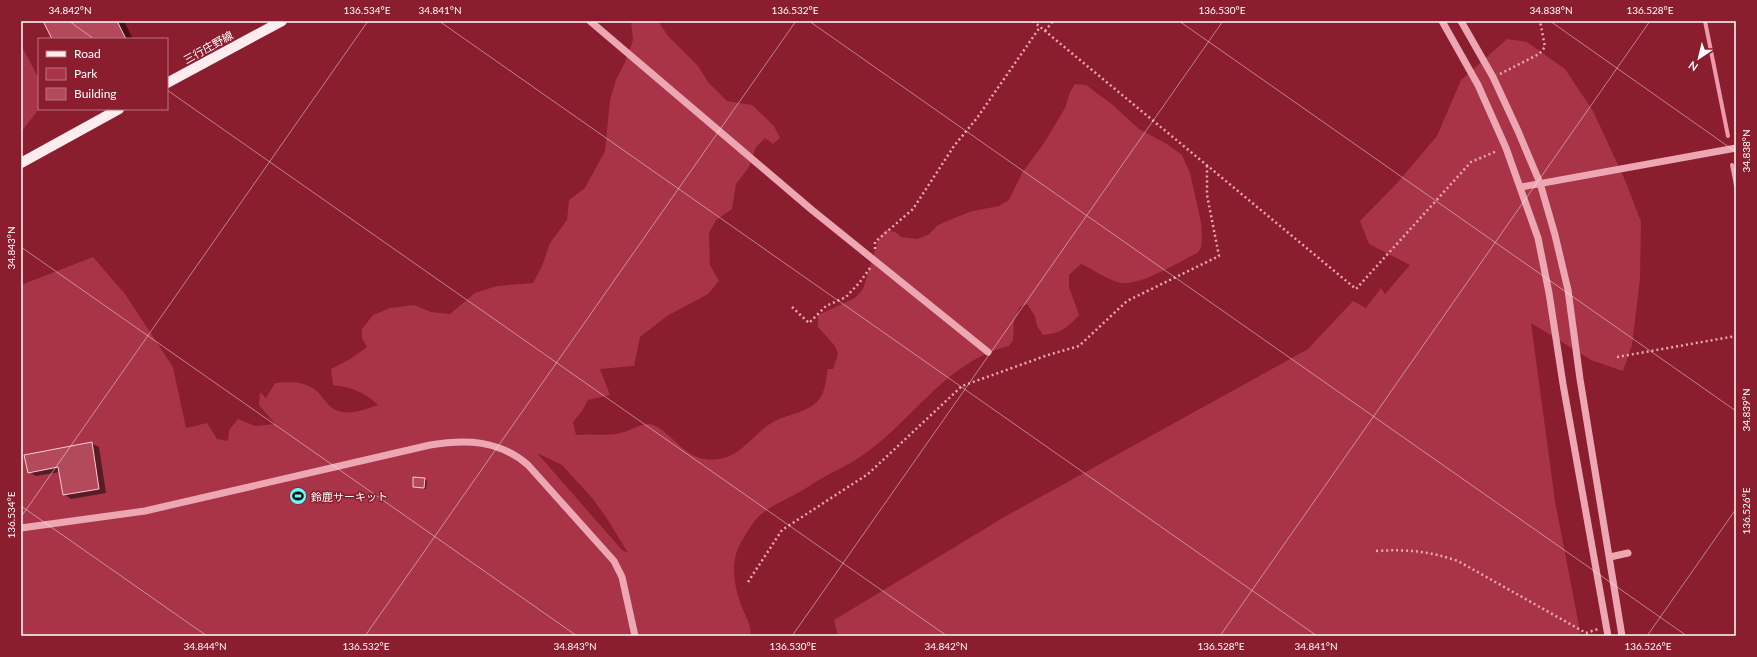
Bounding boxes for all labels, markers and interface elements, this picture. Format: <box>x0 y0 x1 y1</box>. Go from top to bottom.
text: 34.842°N <box>48 4 92 16</box>
text: 136.534°E <box>343 4 391 16</box>
text: 34.841°N <box>418 4 462 16</box>
text: 136.532°E <box>771 4 819 16</box>
text: 136.530°E <box>1198 4 1246 16</box>
text: 34.838°N <box>1529 4 1573 16</box>
text: 136.528°E <box>1626 4 1674 16</box>
street label: 三行庄野線 <box>181 28 235 66</box>
legend <box>38 38 168 110</box>
north arrow <box>1679 38 1719 78</box>
text: Road <box>74 46 101 61</box>
text: N <box>1686 59 1700 74</box>
text: Park <box>74 66 98 81</box>
text: Building <box>74 86 117 101</box>
text: 34.838°N <box>1740 129 1752 173</box>
text: 34.843°N <box>5 226 17 270</box>
text: 34.839°N <box>1740 388 1752 432</box>
sports icon: 鈴鹿サーキット <box>288 486 308 506</box>
text: 136.526°E <box>1740 487 1752 535</box>
place label: 鈴鹿サーキット <box>311 490 388 503</box>
text: 136.534°E <box>5 491 17 539</box>
text: 34.844°N <box>183 640 227 652</box>
text: 136.532°E <box>342 640 390 652</box>
text: 34.843°N <box>553 640 597 652</box>
text: 136.530°E <box>769 640 817 652</box>
text: 34.842°N <box>924 640 968 652</box>
text: 136.528°E <box>1197 640 1245 652</box>
text: 34.841°N <box>1294 640 1338 652</box>
text: 136.526°E <box>1624 640 1672 652</box>

